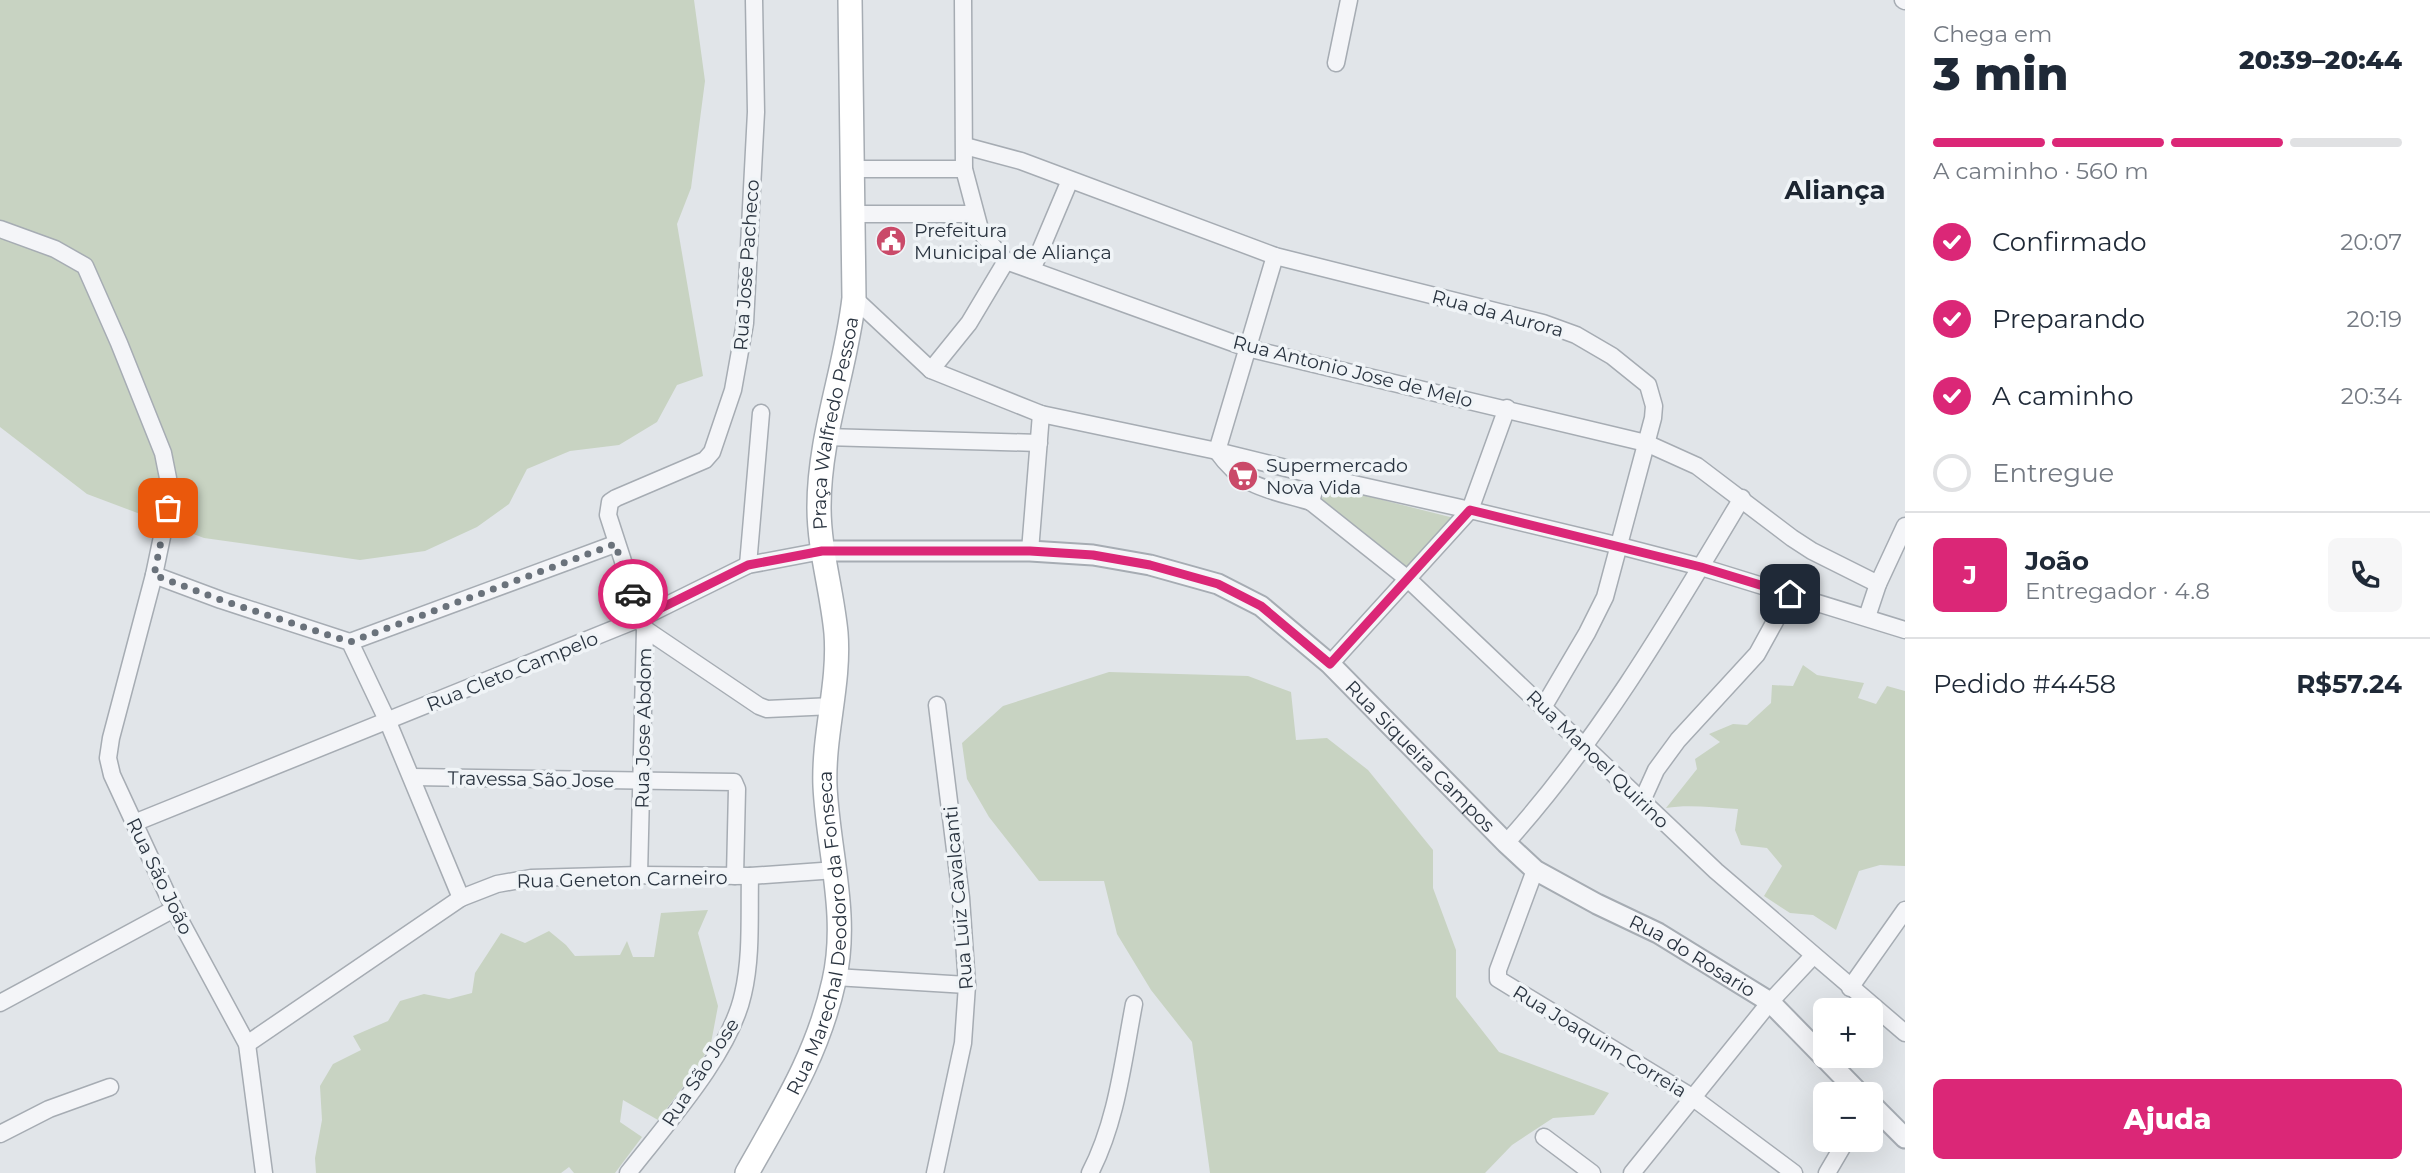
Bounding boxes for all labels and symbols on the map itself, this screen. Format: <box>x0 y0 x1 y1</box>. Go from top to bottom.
district label: Aliança <box>1783 174 1886 206</box>
street label: Rua Jose Pacheco <box>729 178 764 351</box>
place label: Prefeitura Municipal de Aliança <box>914 219 1112 264</box>
public building icon: Prefeitura Municipal de Aliança <box>874 224 908 258</box>
street label: Rua da Aurora <box>1430 285 1566 342</box>
street label: Praça Walfredo Pessoa <box>808 315 863 531</box>
street label: Rua Antonio Jose de Melo <box>1231 331 1475 412</box>
place label: Supermercado Nova Vida <box>1266 454 1408 499</box>
supermarket icon: Supermercado Nova Vida <box>1226 459 1260 493</box>
pin <box>138 478 198 538</box>
courier <box>598 559 668 629</box>
pin <box>1760 564 1820 624</box>
street label: Rua Cleto Campelo <box>423 626 601 716</box>
street label: Rua Jose Abdom <box>631 647 656 809</box>
street label: Rua Siqueira Campos <box>1340 676 1500 837</box>
street label: Rua Manoel Quirino <box>1521 685 1674 834</box>
street label: Travessa São Jose <box>447 767 615 792</box>
street label: Rua Marechal Deodoro da Fonseca <box>782 771 851 1099</box>
street label: Rua Luiz Cavalcanti <box>939 805 978 991</box>
street label: Rua São João <box>121 814 198 938</box>
street label: Rua Geneton Carneiro <box>516 866 728 893</box>
street label: Rua do Rosario <box>1625 910 1760 1002</box>
street label: Rua Joaquim Correia <box>1509 980 1691 1102</box>
street label: Rua São Jose <box>657 1014 744 1131</box>

